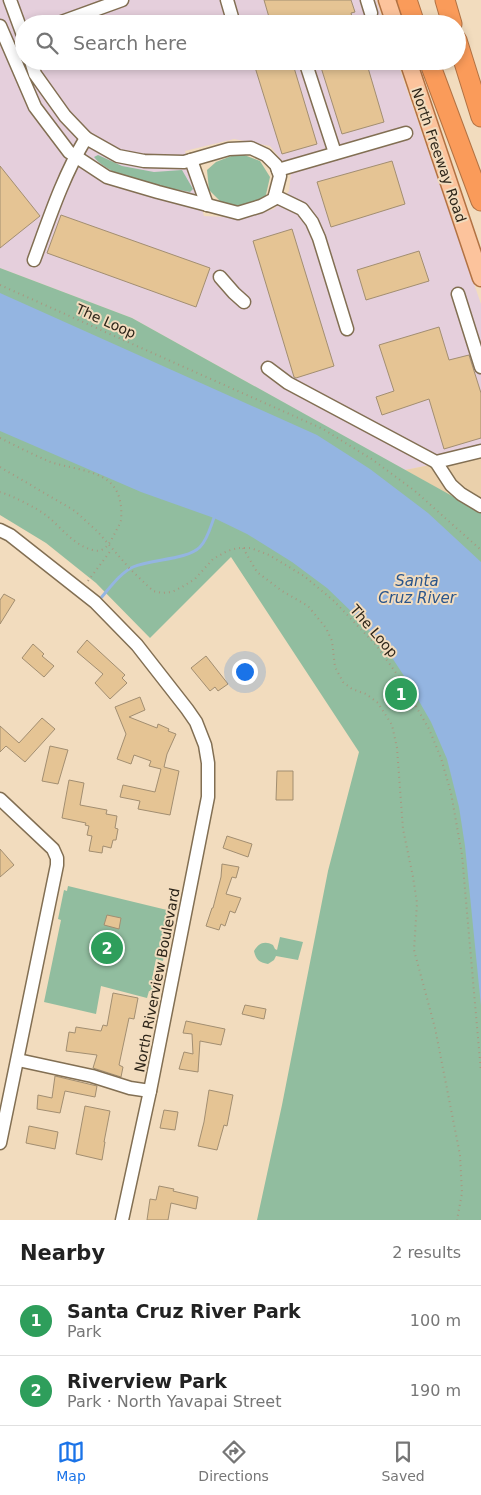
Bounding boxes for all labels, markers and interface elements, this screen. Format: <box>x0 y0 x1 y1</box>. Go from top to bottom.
search box <box>15 15 466 70</box>
icon: search <box>33 29 61 57</box>
text: Search here <box>73 32 187 54</box>
street label: North Freeway Road <box>408 86 470 224</box>
street label: The Loop <box>73 300 139 341</box>
water label: Santa Cruz River <box>378 572 457 607</box>
street label: The Loop <box>346 601 401 661</box>
your location <box>232 659 258 685</box>
pin: 1 <box>385 675 417 713</box>
street label: North Riverview Boulevard <box>131 887 183 1073</box>
pin: 2 <box>91 929 123 967</box>
text: Nearby <box>20 1241 105 1265</box>
text: 2 results <box>392 1243 461 1262</box>
text: Santa Cruz River Park <box>67 1300 301 1322</box>
text: 1 <box>30 1311 42 1330</box>
text: 100 m <box>410 1311 461 1330</box>
text: Park <box>67 1322 102 1341</box>
text: Riverview Park <box>67 1370 227 1392</box>
text: 2 <box>30 1381 42 1400</box>
text: 190 m <box>410 1381 461 1400</box>
text: Park · North Yavapai Street <box>67 1392 281 1411</box>
tab: Map <box>56 1438 86 1484</box>
tab: Directions <box>198 1438 269 1484</box>
tab: Saved <box>381 1438 425 1484</box>

